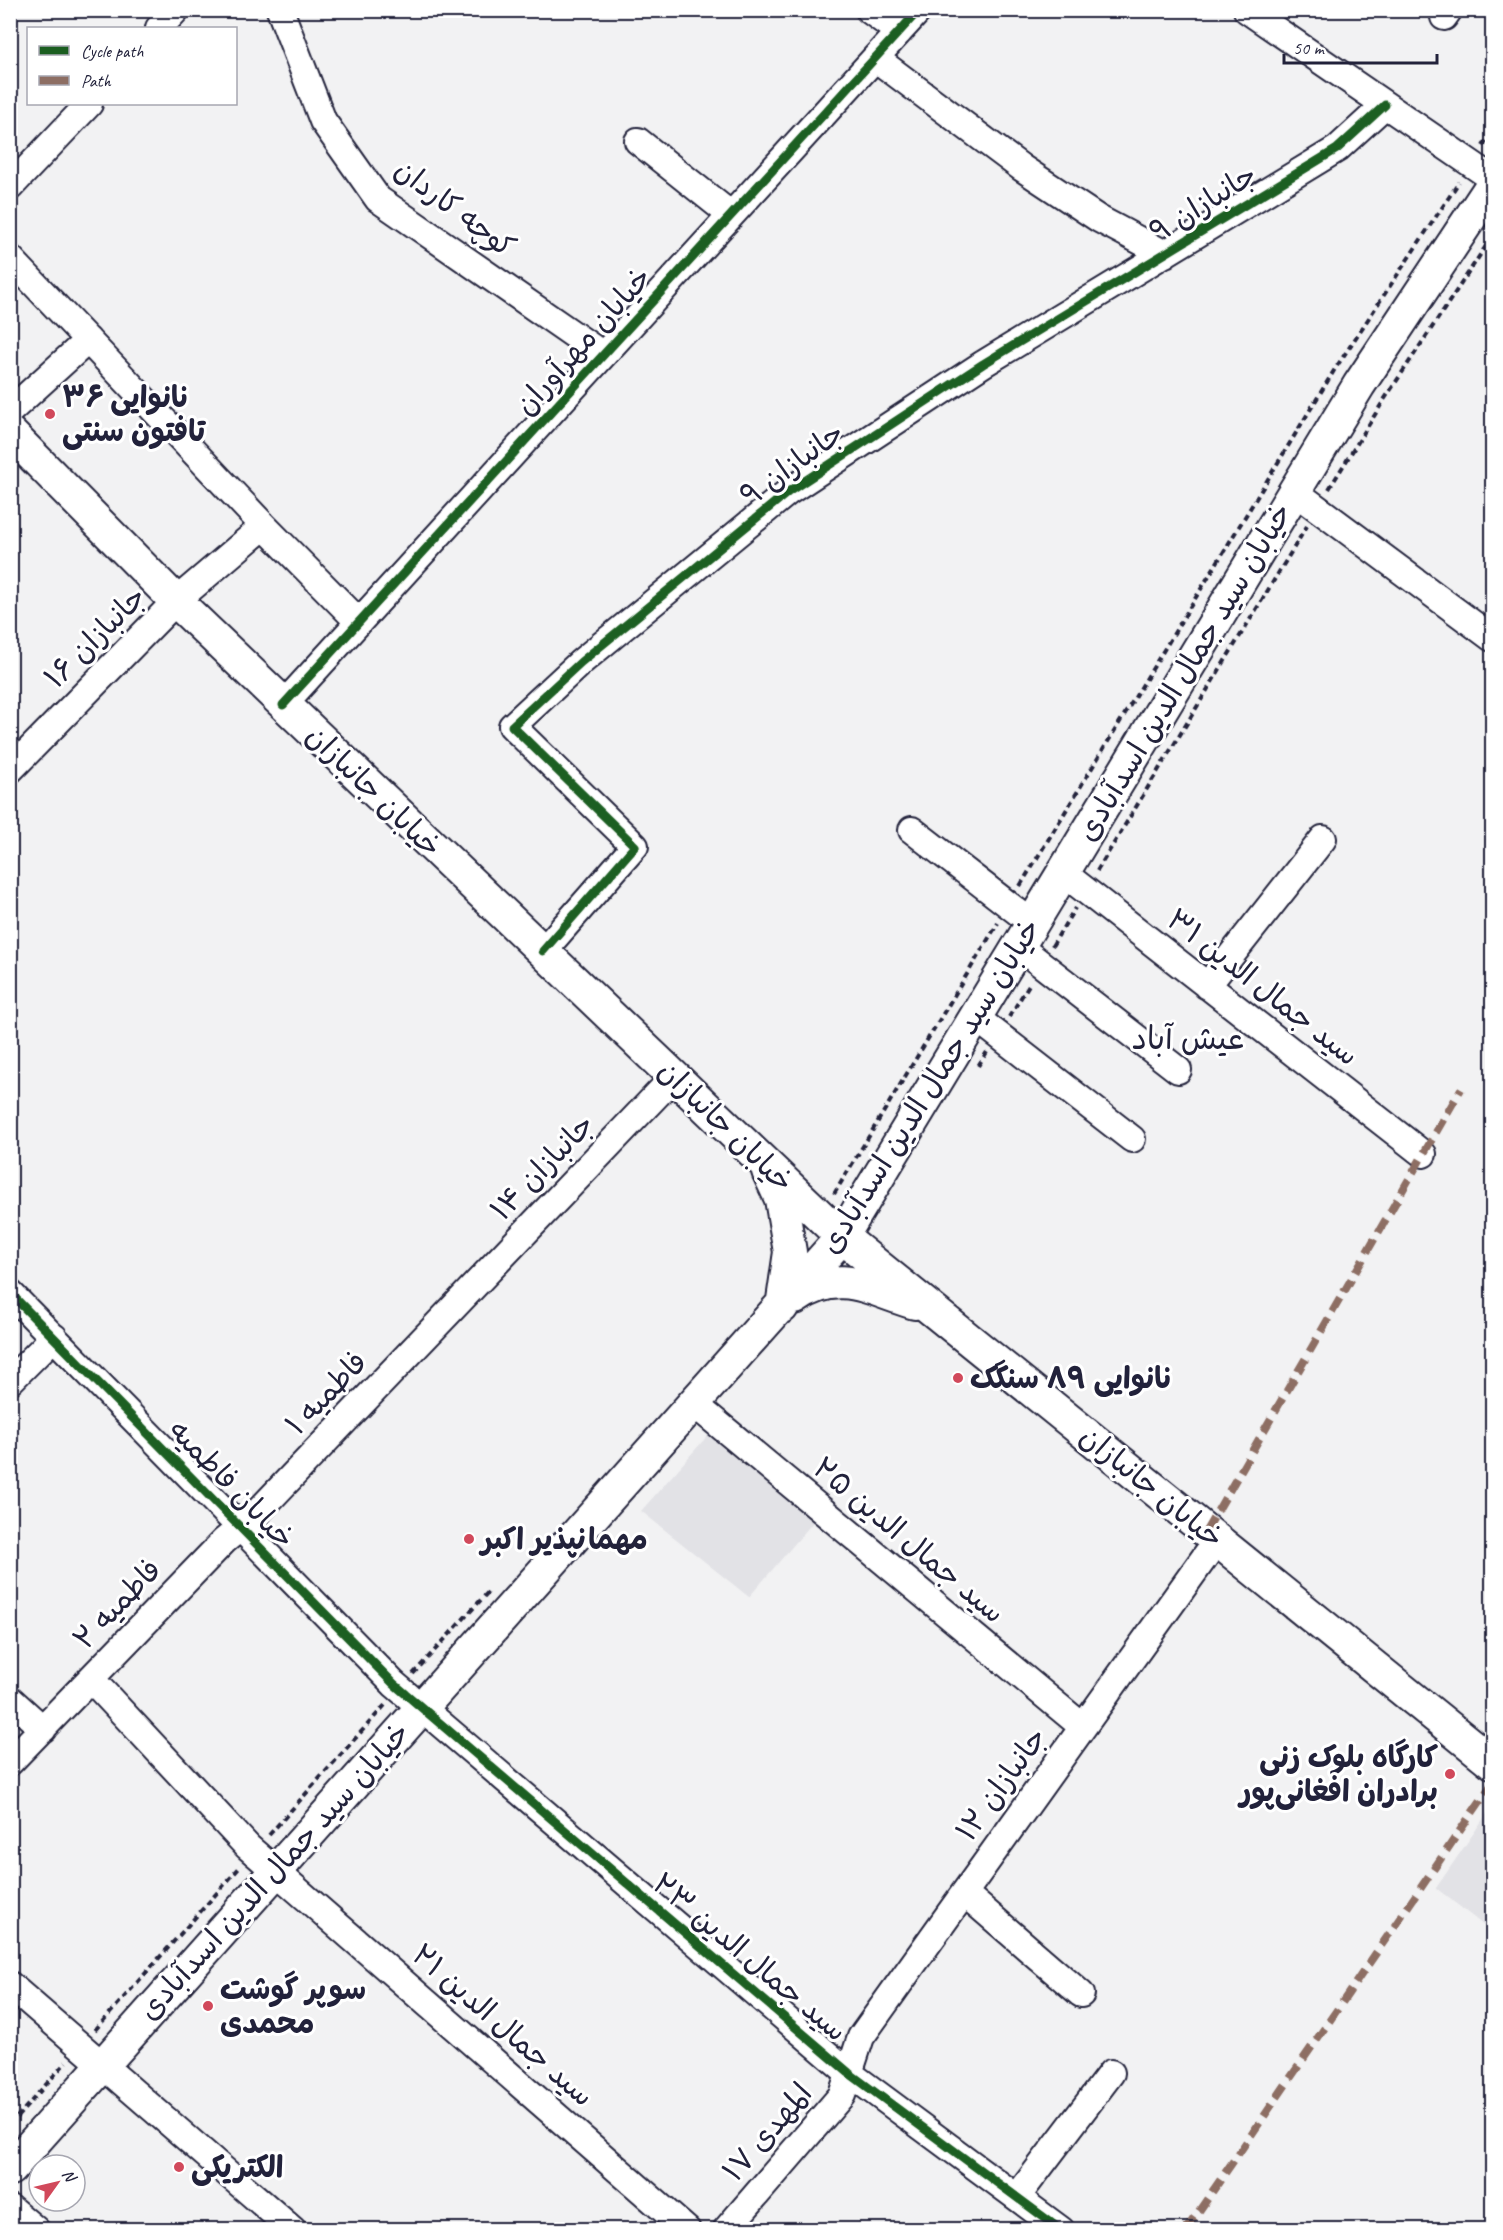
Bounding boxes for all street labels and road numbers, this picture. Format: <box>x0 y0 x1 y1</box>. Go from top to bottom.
street label: کوچه کاردان <box>387 150 523 266</box>
street label: جانبازان ۹ <box>1142 155 1264 251</box>
street label: خیابان مهرآوران <box>506 259 660 423</box>
street label: جانبازان ۹ <box>733 414 851 514</box>
street label: خیابان سید جمال الدین اسدآبادی <box>1068 496 1300 848</box>
street label: جانبازان ۱۶ <box>36 578 154 696</box>
street label: خیابان جانبازان <box>298 717 450 865</box>
street label: سید جمال الدین ۳۱ <box>1159 900 1367 1074</box>
street label: خیابان سید جمال الدین اسدآبادی <box>811 911 1049 1261</box>
street label: خیابان جانبازان <box>650 1052 802 1200</box>
street label: جانبازان ۱۴ <box>482 1106 602 1228</box>
street label: فاطمیه ۱ <box>277 1343 375 1443</box>
street label: خیابان فاطمیه <box>161 1411 303 1557</box>
street label: خیابان جانبازان <box>1072 1417 1232 1557</box>
street label: سید جمال الدین ۲۵ <box>805 1449 1013 1631</box>
street label: فاطمیه ۲ <box>65 1551 169 1657</box>
street label: خیابان سید جمال الدین اسدآبادی <box>130 1714 418 2028</box>
street label: جانبازان ۱۲ <box>947 1720 1055 1848</box>
street label: سید جمال الدین ۲۳ <box>645 1864 855 2050</box>
street label: سید جمال الدین ۲۱ <box>404 1935 602 2115</box>
street label: المهدی ۱۷ <box>714 2075 820 2189</box>

